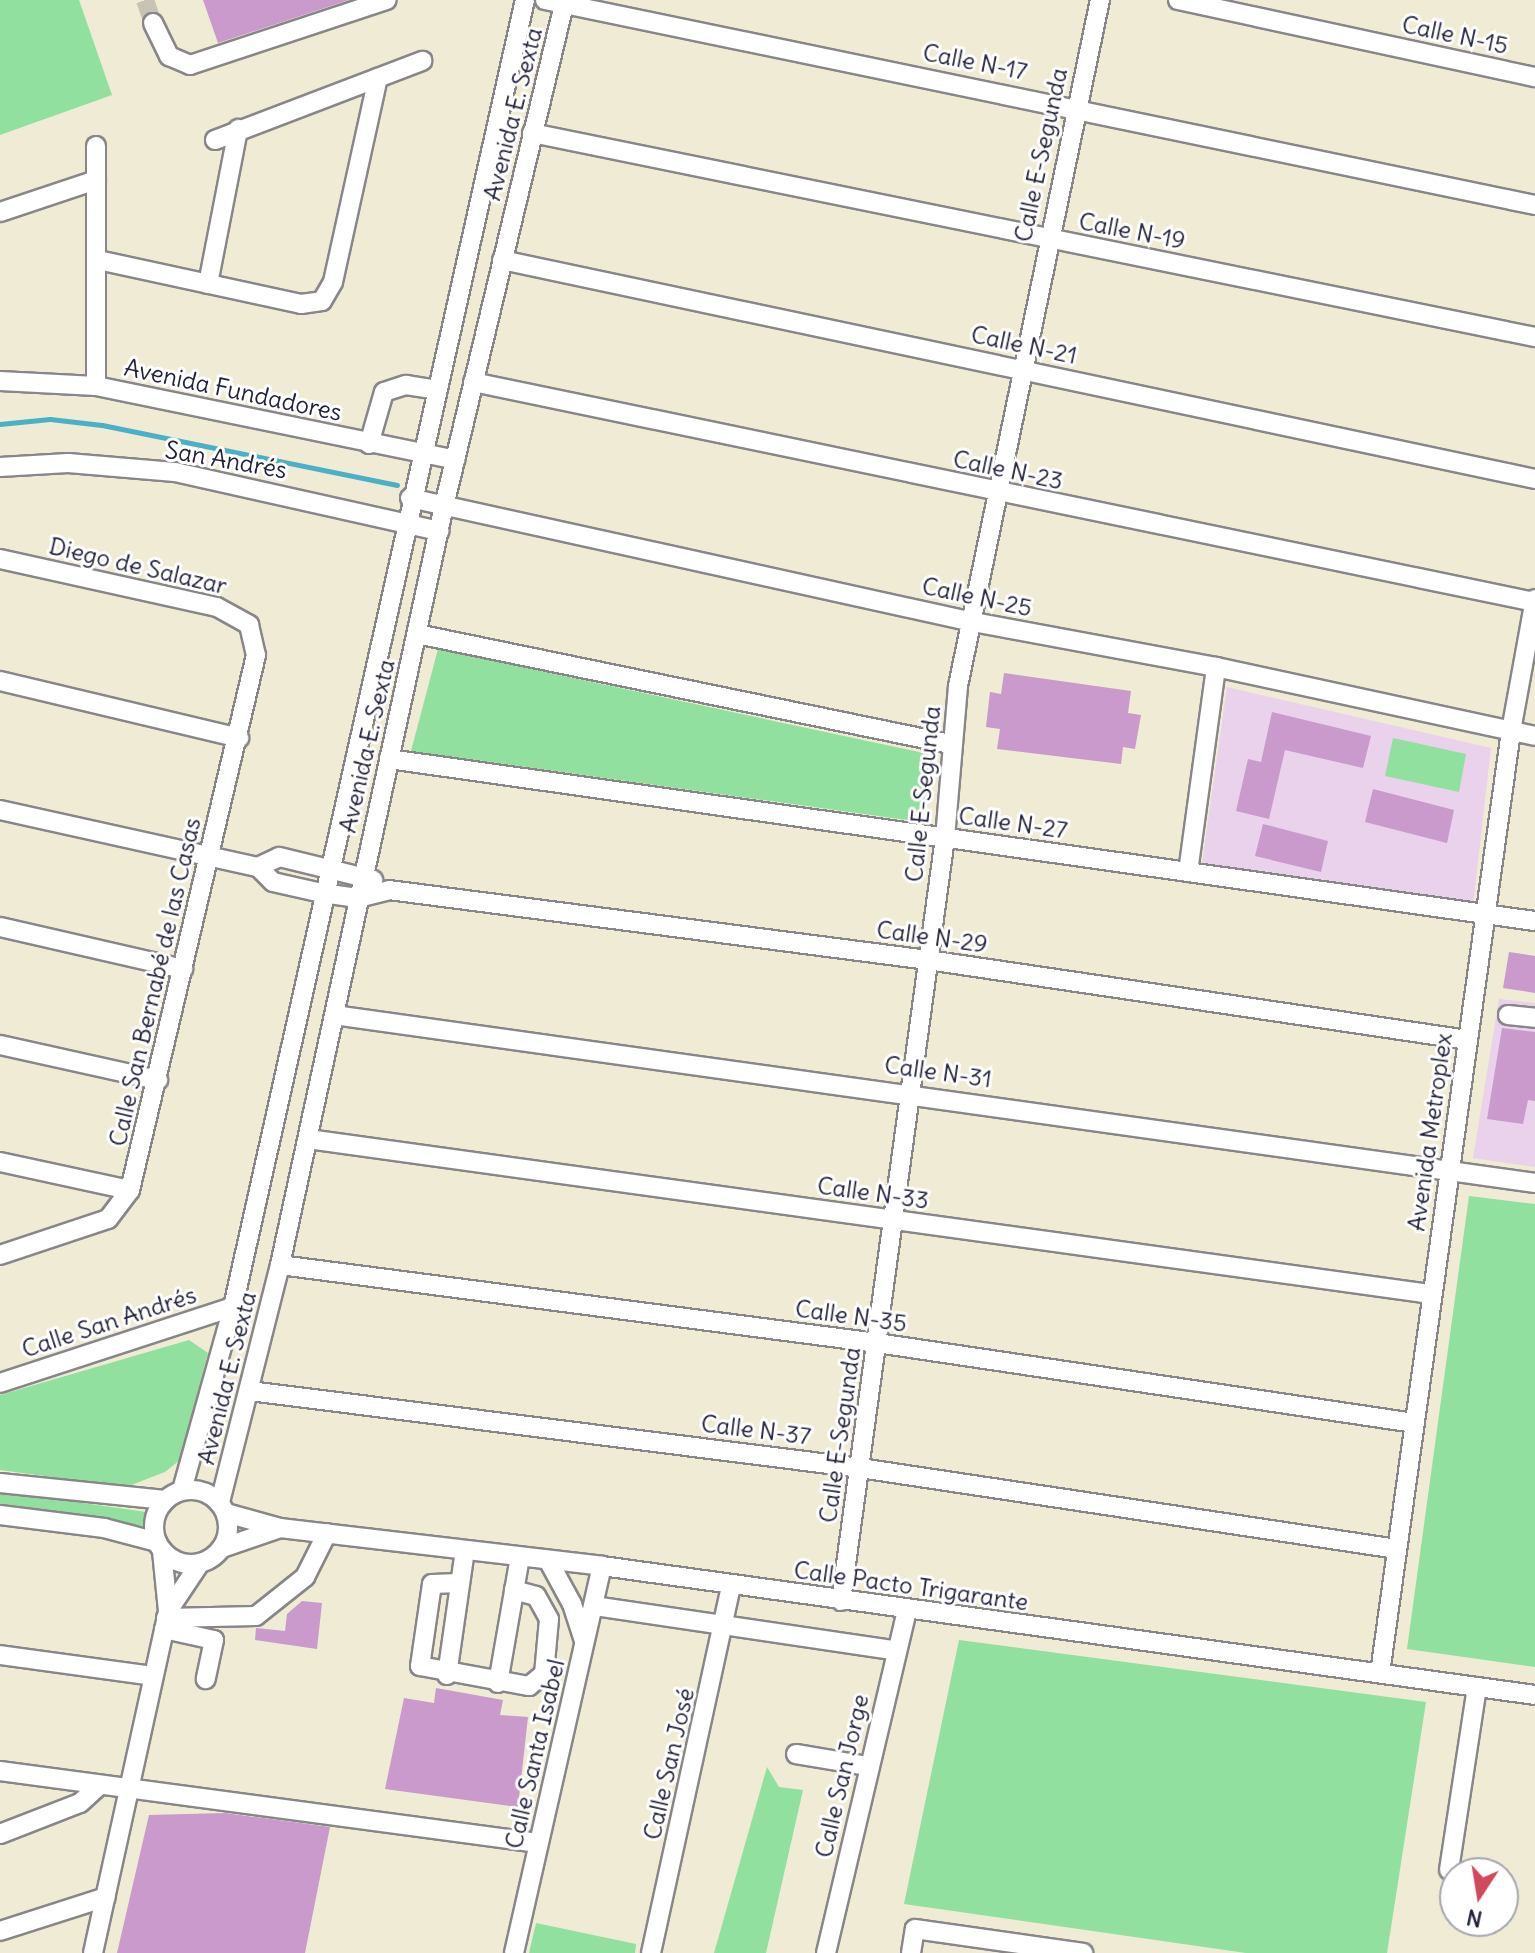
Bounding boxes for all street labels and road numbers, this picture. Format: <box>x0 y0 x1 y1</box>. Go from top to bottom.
street label: Calle N-15 <box>1399 10 1511 60</box>
street label: Avenida E. Sexta <box>478 24 548 204</box>
street label: Calle N-17 <box>920 38 1030 86</box>
street label: Calle E-Segunda <box>1009 65 1073 245</box>
street label: Calle N-19 <box>1076 207 1188 255</box>
street label: Calle N-21 <box>968 320 1080 370</box>
street label: Avenida Fundadores <box>122 353 344 427</box>
street label: San Andrés <box>163 435 289 485</box>
street label: Calle N-23 <box>950 444 1066 496</box>
street label: Diego de Salazar <box>46 532 230 600</box>
street label: Calle N-25 <box>919 571 1035 623</box>
street label: Avenida E. Sexta <box>333 656 401 836</box>
street label: Calle E-Segunda <box>899 704 947 884</box>
street label: Calle N-27 <box>957 801 1069 845</box>
street label: Calle San Bernabé de las Casas <box>103 815 207 1149</box>
street label: Calle N-29 <box>875 915 989 959</box>
street label: Avenida Metroplex <box>1402 1031 1458 1233</box>
street label: Calle N-31 <box>883 1050 993 1094</box>
street label: Calle N-33 <box>815 1171 931 1215</box>
street label: Calle San Andrés <box>18 1280 200 1364</box>
street label: Avenida E. Sexta <box>192 1288 262 1468</box>
street label: Calle N-35 <box>793 1294 909 1338</box>
street label: Calle E-Segunda <box>813 1345 867 1525</box>
street label: Calle N-37 <box>699 1409 813 1451</box>
street label: Calle Pacto Trigarante <box>792 1555 1030 1617</box>
street label: Calle Santa Isabel <box>499 1656 571 1852</box>
street label: Calle San José <box>638 1685 700 1843</box>
street label: Calle San Jorge <box>809 1691 875 1861</box>

